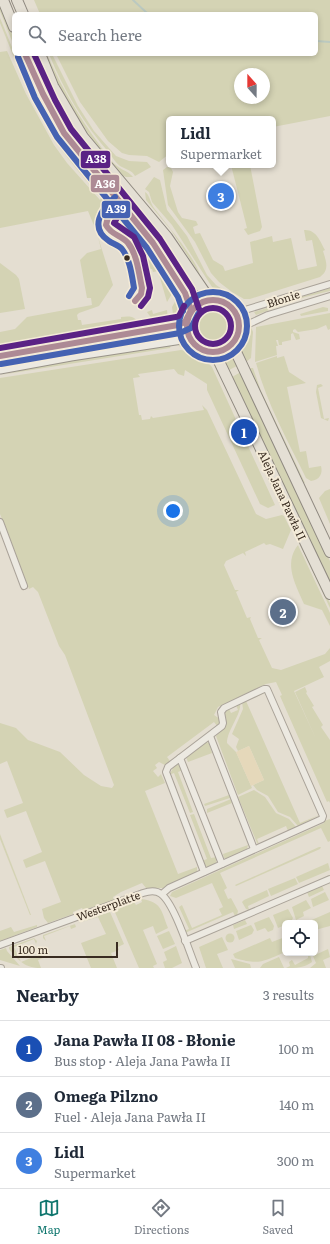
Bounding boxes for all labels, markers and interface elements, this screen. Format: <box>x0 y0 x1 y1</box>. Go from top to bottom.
search box <box>12 12 318 56</box>
icon: search <box>26 23 48 45</box>
text: Search here <box>58 23 142 46</box>
north arrow <box>234 68 270 104</box>
popup <box>166 116 276 168</box>
text: Lidl <box>180 121 211 144</box>
text: Supermarket <box>180 144 262 163</box>
line badge: A38 <box>80 150 111 169</box>
text: A38 <box>86 150 107 166</box>
line badge: A36 <box>90 174 120 193</box>
text: A36 <box>95 175 116 191</box>
pin: 3 <box>208 181 234 211</box>
line badge: A39 <box>101 200 131 219</box>
text: A39 <box>106 200 126 216</box>
unlabelled marker <box>122 253 132 263</box>
street label: Błonie <box>264 285 302 311</box>
pin: 1 <box>231 417 257 447</box>
street label: Aleja Jana Pawła II <box>255 447 311 543</box>
your location <box>163 501 183 521</box>
pin: 2 <box>270 597 296 627</box>
street label: Westerplatte <box>74 886 143 924</box>
map controls <box>282 920 318 956</box>
button: locate <box>282 920 318 956</box>
scale bar <box>12 940 118 959</box>
text: 100 m <box>18 941 48 957</box>
text: Nearby <box>16 982 79 1007</box>
text: 3 results <box>263 985 314 1004</box>
text: Jana Pawła II 08 - Błonie <box>54 1028 235 1051</box>
text: 1 <box>26 1039 32 1058</box>
text: 100 m <box>278 1039 314 1058</box>
text: Bus stop · Aleja Jana Pawła II <box>54 1051 231 1070</box>
text: Omega Pilzno <box>54 1084 158 1107</box>
text: 2 <box>26 1095 32 1114</box>
text: 140 m <box>279 1095 314 1114</box>
text: Fuel · Aleja Jana Pawła II <box>54 1107 206 1126</box>
text: Lidl <box>54 1140 84 1163</box>
text: 3 <box>25 1151 33 1170</box>
text: 300 m <box>277 1151 314 1170</box>
text: Supermarket <box>54 1163 136 1182</box>
tab: Map <box>37 1197 60 1237</box>
tab: Directions <box>134 1197 189 1237</box>
tab: Saved <box>263 1197 293 1237</box>

